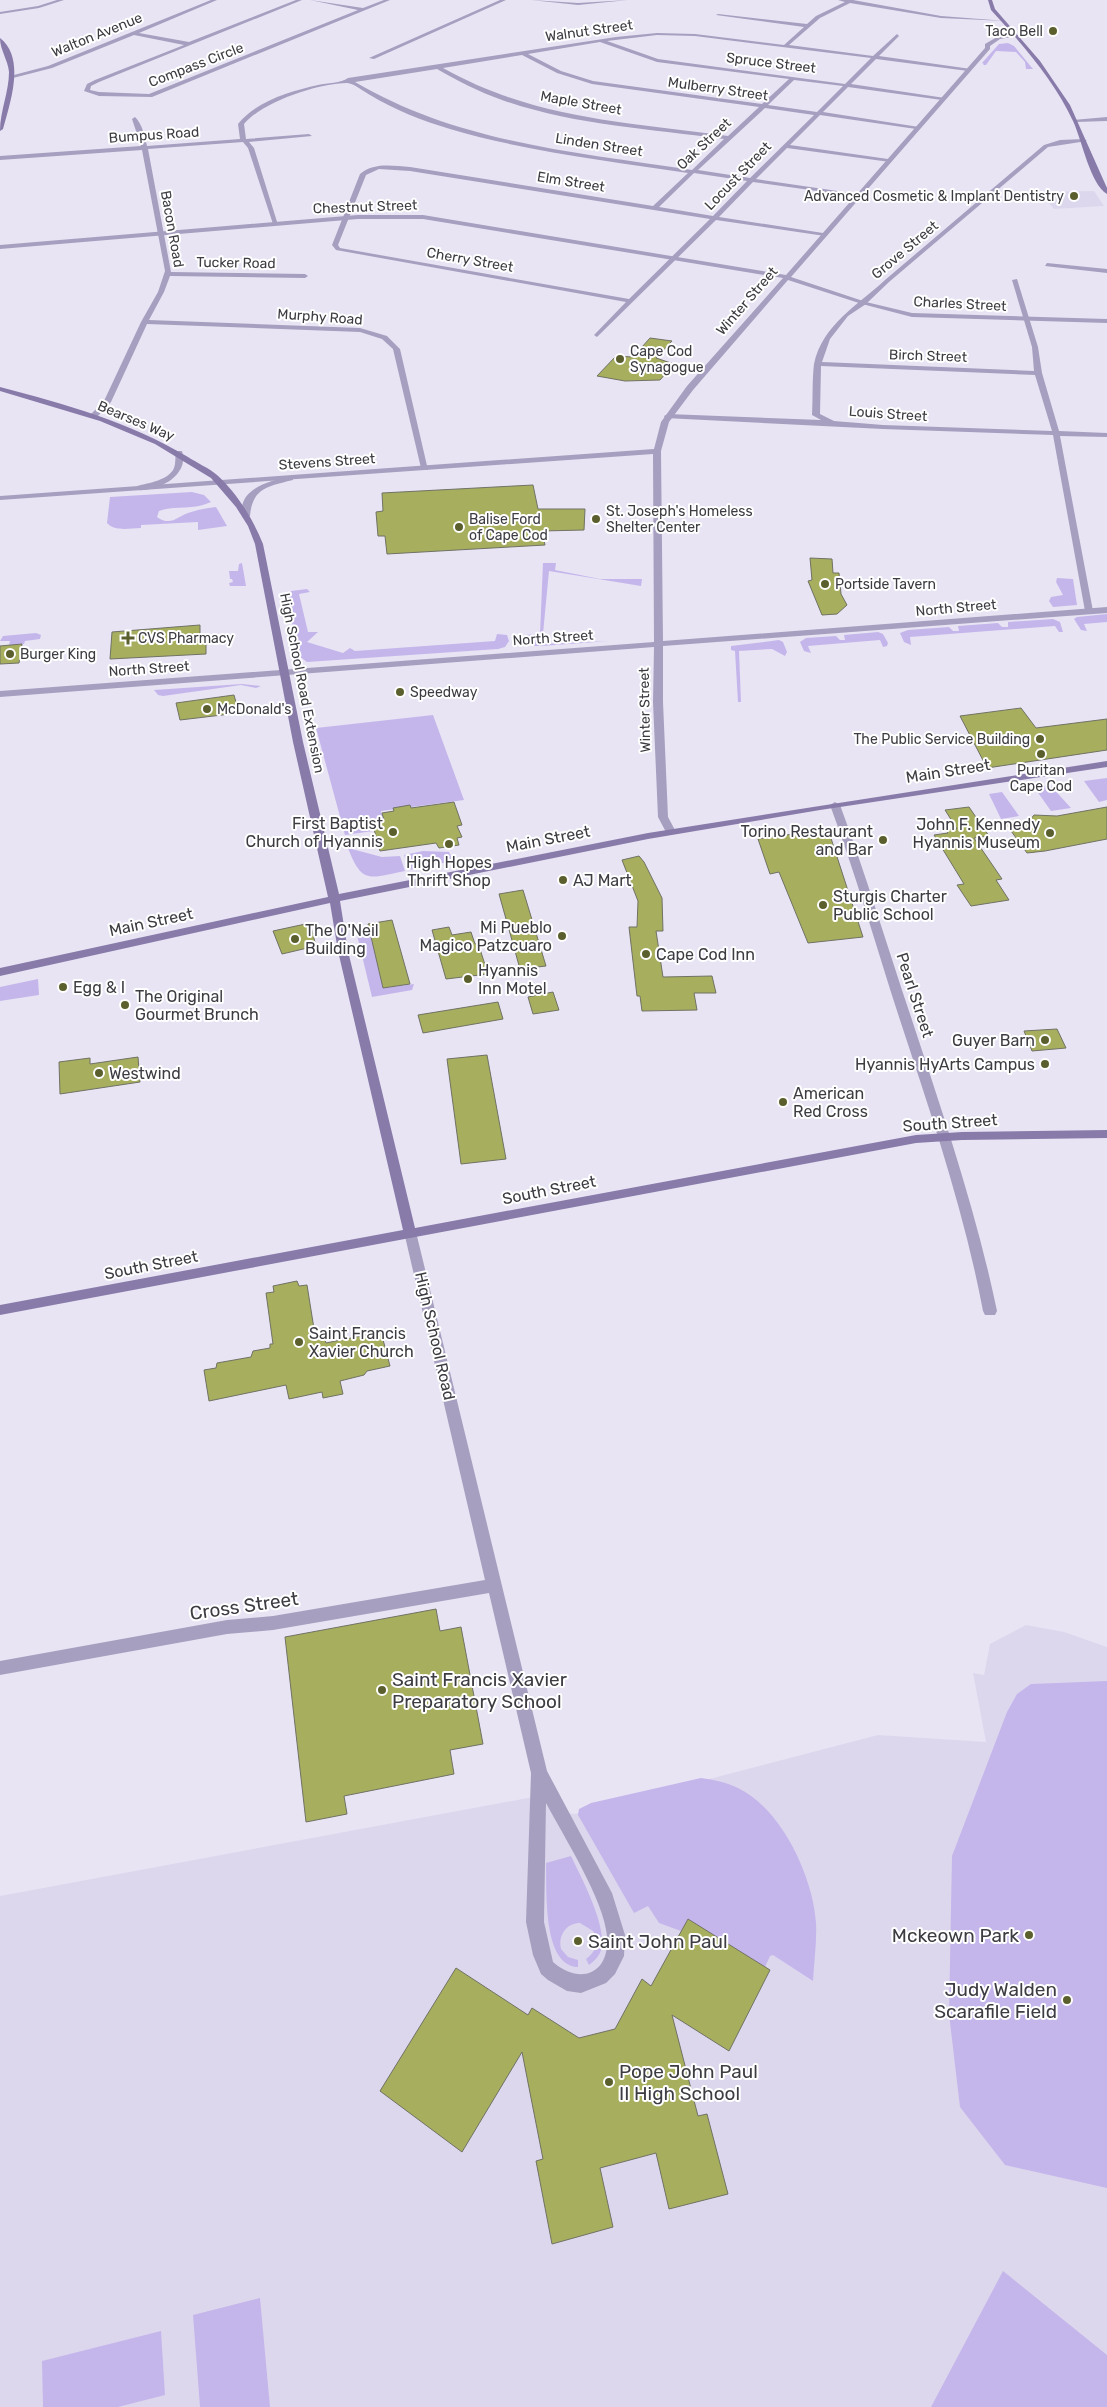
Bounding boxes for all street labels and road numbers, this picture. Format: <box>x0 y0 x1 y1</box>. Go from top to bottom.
street label: Walton Avenue <box>49 9 145 61</box>
street label: Walnut Street <box>544 16 634 46</box>
street label: Compass Circle <box>146 39 246 91</box>
street label: Spruce Street <box>725 49 817 77</box>
street label: Mulberry Street <box>667 74 770 105</box>
street label: Maple Street <box>539 87 624 119</box>
street label: Oak Street <box>673 114 735 173</box>
street label: Bumpus Road <box>108 123 200 147</box>
street label: Linden Street <box>554 130 644 160</box>
street label: Locust Street <box>701 138 775 214</box>
street label: Elm Street <box>536 168 607 196</box>
street label: Bacon Road <box>157 189 187 269</box>
street label: Chestnut Street <box>312 197 418 217</box>
street label: Grove Street <box>868 217 942 283</box>
street label: Cherry Street <box>425 244 515 276</box>
street label: Tucker Road <box>196 254 276 272</box>
street label: Winter Street <box>713 263 782 339</box>
street label: Charles Street <box>913 293 1007 315</box>
street label: Murphy Road <box>277 306 363 328</box>
street label: Birch Street <box>889 346 968 366</box>
street label: Bearses Way <box>95 397 177 445</box>
street label: Louis Street <box>848 403 928 425</box>
street label: Stevens Street <box>278 450 376 474</box>
street label: High School Road Extension <box>276 592 328 774</box>
street label: North Street <box>915 596 998 620</box>
street label: North Street <box>512 627 595 649</box>
street label: North Street <box>108 658 191 680</box>
street label: Winter Street <box>636 667 654 753</box>
street label: Main Street <box>904 755 992 787</box>
street label: Main Street <box>504 822 592 856</box>
street label: Main Street <box>107 904 195 940</box>
street label: Pearl Street <box>892 950 938 1040</box>
street label: South Street <box>902 1110 998 1136</box>
street label: South Street <box>501 1172 597 1208</box>
street label: South Street <box>103 1247 199 1283</box>
street label: High School Road <box>411 1270 459 1402</box>
street label: Cross Street <box>188 1587 300 1625</box>

